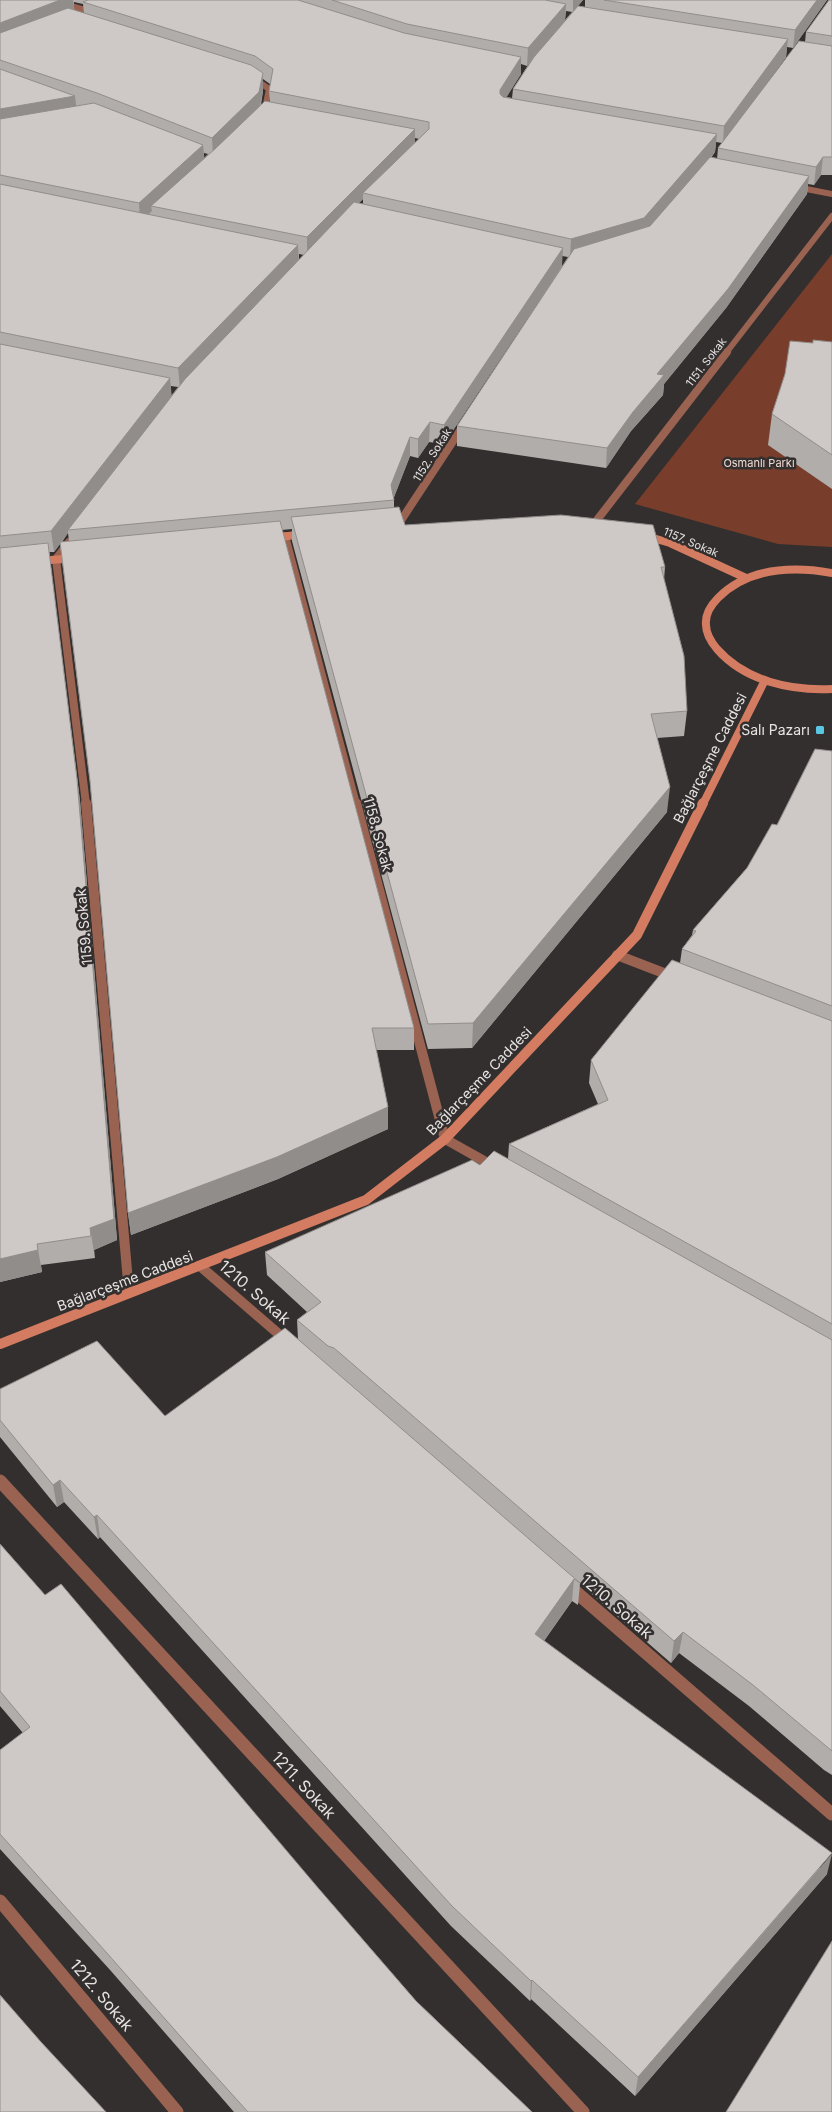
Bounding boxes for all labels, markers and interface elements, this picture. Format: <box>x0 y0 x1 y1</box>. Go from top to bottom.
street label: 1151. Sokak <box>683 335 729 389</box>
street label: 1152. Sokak <box>410 426 454 484</box>
park label: Osmanlı Parkı <box>723 456 795 470</box>
street label: 1157. Sokak <box>661 524 721 560</box>
street label: Bağlarçeşme Caddesi <box>669 690 750 826</box>
place label: Salı Pazarı <box>741 721 810 738</box>
marker: Salı Pazarı <box>814 724 826 736</box>
street label: 1158. Sokak <box>360 795 397 873</box>
street label: 1159. Sokak <box>72 888 95 966</box>
street label: Bağlarçeşme Caddesi <box>423 1023 535 1138</box>
street label: Bağlarçeşme Caddesi <box>55 1247 195 1314</box>
street label: 1210. Sokak <box>215 1256 295 1329</box>
street label: 1210. Sokak <box>577 1570 657 1643</box>
street label: 1211. Sokak <box>268 1747 340 1823</box>
street label: 1212. Sokak <box>66 1955 138 2035</box>

